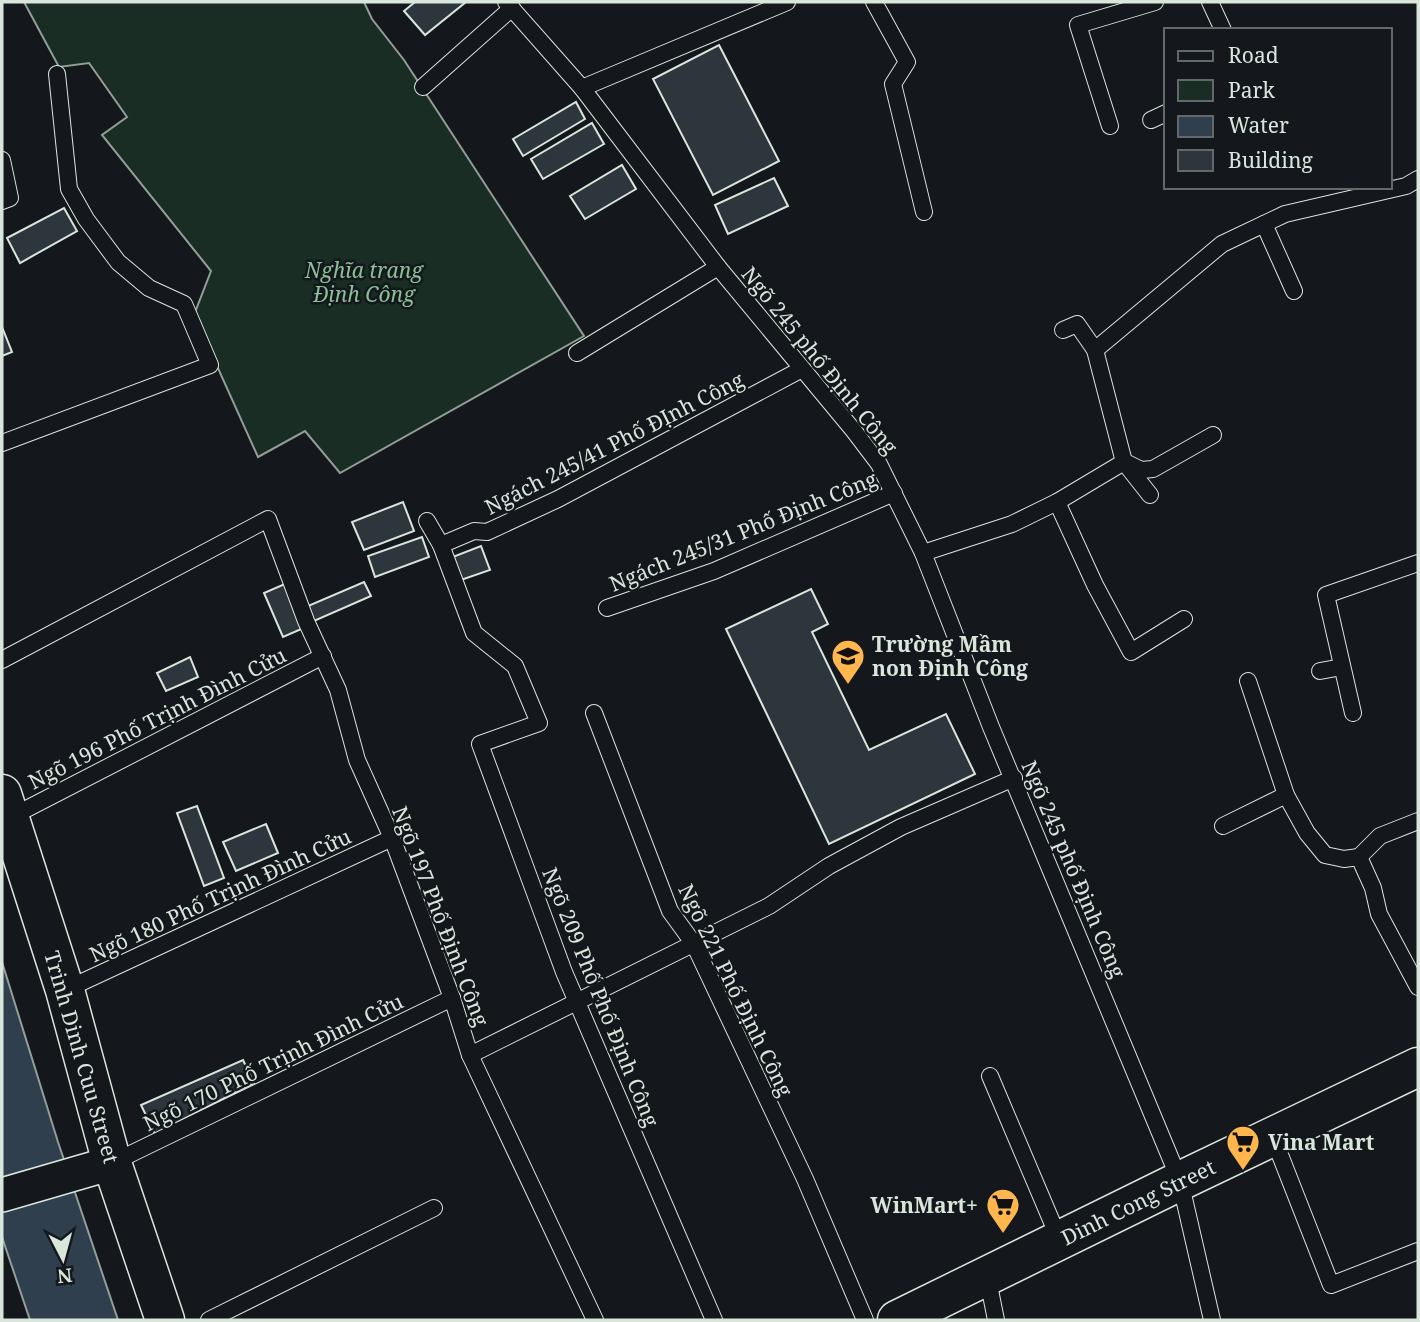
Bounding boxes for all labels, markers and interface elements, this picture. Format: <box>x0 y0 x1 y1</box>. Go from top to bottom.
legend <box>1164 28 1392 189</box>
text: Road <box>1228 41 1279 69</box>
text: Park <box>1228 76 1275 104</box>
text: Water <box>1228 111 1289 139</box>
text: Building <box>1228 146 1313 174</box>
park label: Nghĩa trang Định Công <box>304 256 424 308</box>
street label: Ngõ 245 phố Định Công <box>736 260 905 460</box>
street label: Ngách 245/41 Phố ĐỊnh Công <box>480 365 749 521</box>
street label: Ngách 245/31 Phố Định Công <box>605 464 882 598</box>
place label: Trường Mầm non Định Công <box>872 630 1028 682</box>
school or university icon: Trường Mầm non Định Công <box>829 637 867 686</box>
street label: Ngõ 196 Phố Trịnh Đình Cửu <box>23 641 291 795</box>
street label: Ngõ 245 phố Định Công <box>1015 756 1133 983</box>
street label: Ngõ 197 Phố Định Công <box>386 802 496 1031</box>
street label: Ngõ 180 Phố Trịnh Đình Cửu <box>85 822 355 968</box>
street label: Ngõ 209 Phố Phố Định Công <box>536 863 666 1131</box>
street label: Ngõ 221 Phố Định Công <box>672 879 800 1102</box>
street label: Trinh Dinh Cuu Street <box>38 948 126 1166</box>
street label: Ngõ 170 Phố Trịnh Đình Cửu <box>138 987 408 1137</box>
supermarket icon: Vina Mart <box>1224 1123 1262 1172</box>
place label: Vina Mart <box>1268 1128 1375 1156</box>
street label: Dinh Cong Street <box>1056 1153 1220 1251</box>
supermarket icon: WinMart+ <box>984 1186 1022 1235</box>
place label: WinMart+ <box>870 1191 978 1219</box>
north arrow <box>28 1224 98 1294</box>
text: N <box>56 1262 74 1290</box>

